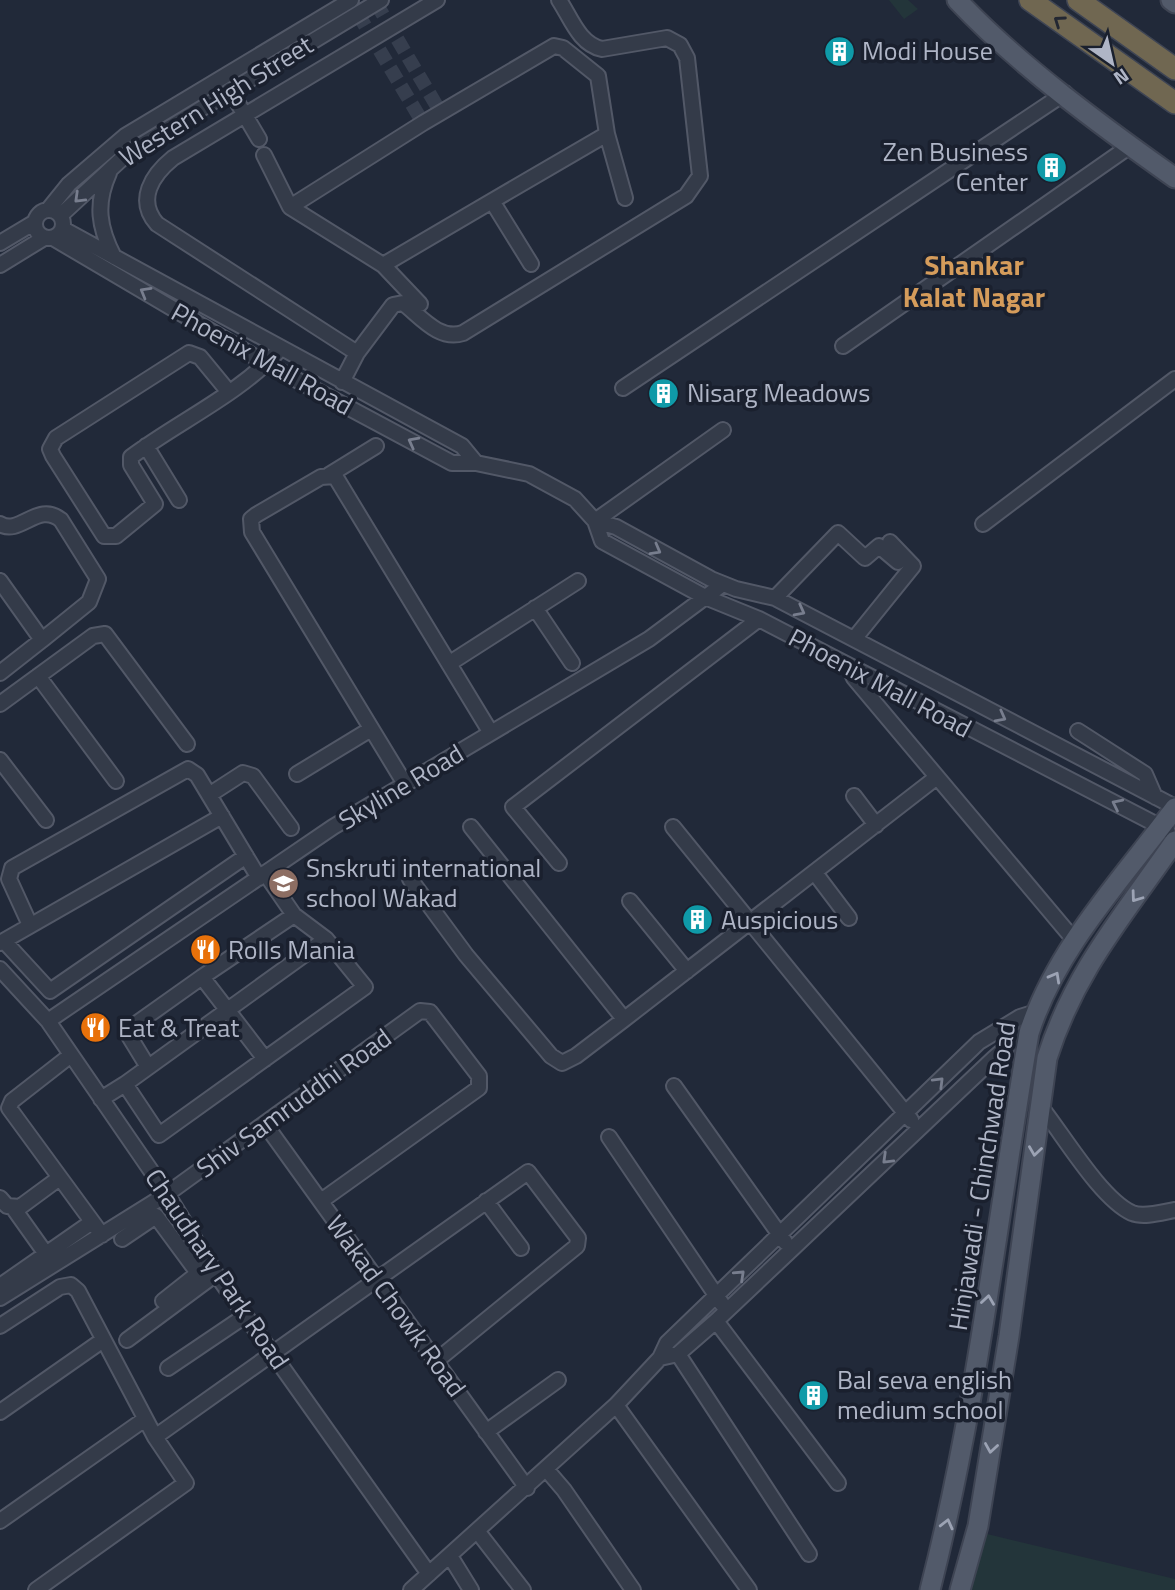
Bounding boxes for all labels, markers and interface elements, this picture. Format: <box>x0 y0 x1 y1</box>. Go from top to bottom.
one-way arrow <box>1054 16 1067 29</box>
street label: Western High Street <box>111 25 320 176</box>
north arrow <box>1077 28 1147 98</box>
place label: Modi House <box>862 31 993 70</box>
building icon: Modi House <box>822 34 856 68</box>
text: N <box>1108 62 1135 93</box>
place label: Zen Business Center <box>883 132 1028 201</box>
building icon: Zen Business Center <box>1034 150 1068 184</box>
one-way arrow <box>74 190 87 203</box>
district label: Shankar Kalat Nagar <box>903 243 1045 318</box>
one-way arrow <box>139 287 152 300</box>
street label: Phoenix Mall Road <box>164 292 360 425</box>
place label: Nisarg Meadows <box>687 373 870 412</box>
building icon: Nisarg Meadows <box>647 376 681 410</box>
one-way arrow <box>408 437 421 451</box>
one-way arrow <box>648 542 661 555</box>
one-way arrow <box>793 603 805 616</box>
street label: Phoenix Mall Road <box>782 618 979 747</box>
one-way arrow <box>994 709 1006 723</box>
street label: Skyline Road <box>331 734 471 839</box>
one-way arrow <box>1112 798 1124 812</box>
place label: Snskruti international school Wakad <box>306 848 541 917</box>
school or university icon: Snskruti international school Wakad <box>266 866 300 900</box>
one-way arrow <box>1132 889 1144 902</box>
place label: Auspicious <box>721 900 838 939</box>
building icon: Auspicious <box>681 903 715 937</box>
place label: Rolls Mania <box>228 930 355 969</box>
restaurant icon: Rolls Mania <box>188 933 222 967</box>
one-way arrow <box>1047 971 1060 984</box>
place label: Eat & Treat <box>118 1008 239 1047</box>
restaurant icon: Eat & Treat <box>78 1011 112 1045</box>
street label: Shiv Samruddhi Road <box>188 1018 399 1187</box>
street label: Hinjawadi - Chinchwad Road <box>938 1019 1025 1333</box>
one-way arrow <box>931 1078 944 1091</box>
one-way arrow <box>1028 1145 1043 1156</box>
one-way arrow <box>882 1151 895 1164</box>
street label: Chaudhary Park Road <box>136 1161 299 1377</box>
street label: Wakad Chowk Road <box>317 1207 476 1405</box>
one-way arrow <box>732 1270 745 1283</box>
one-way arrow <box>980 1294 995 1306</box>
place label: Bal seva english medium school <box>837 1360 1012 1429</box>
building icon: Bal seva english medium school <box>797 1378 831 1412</box>
one-way arrow <box>984 1442 999 1454</box>
one-way arrow <box>939 1518 953 1530</box>

